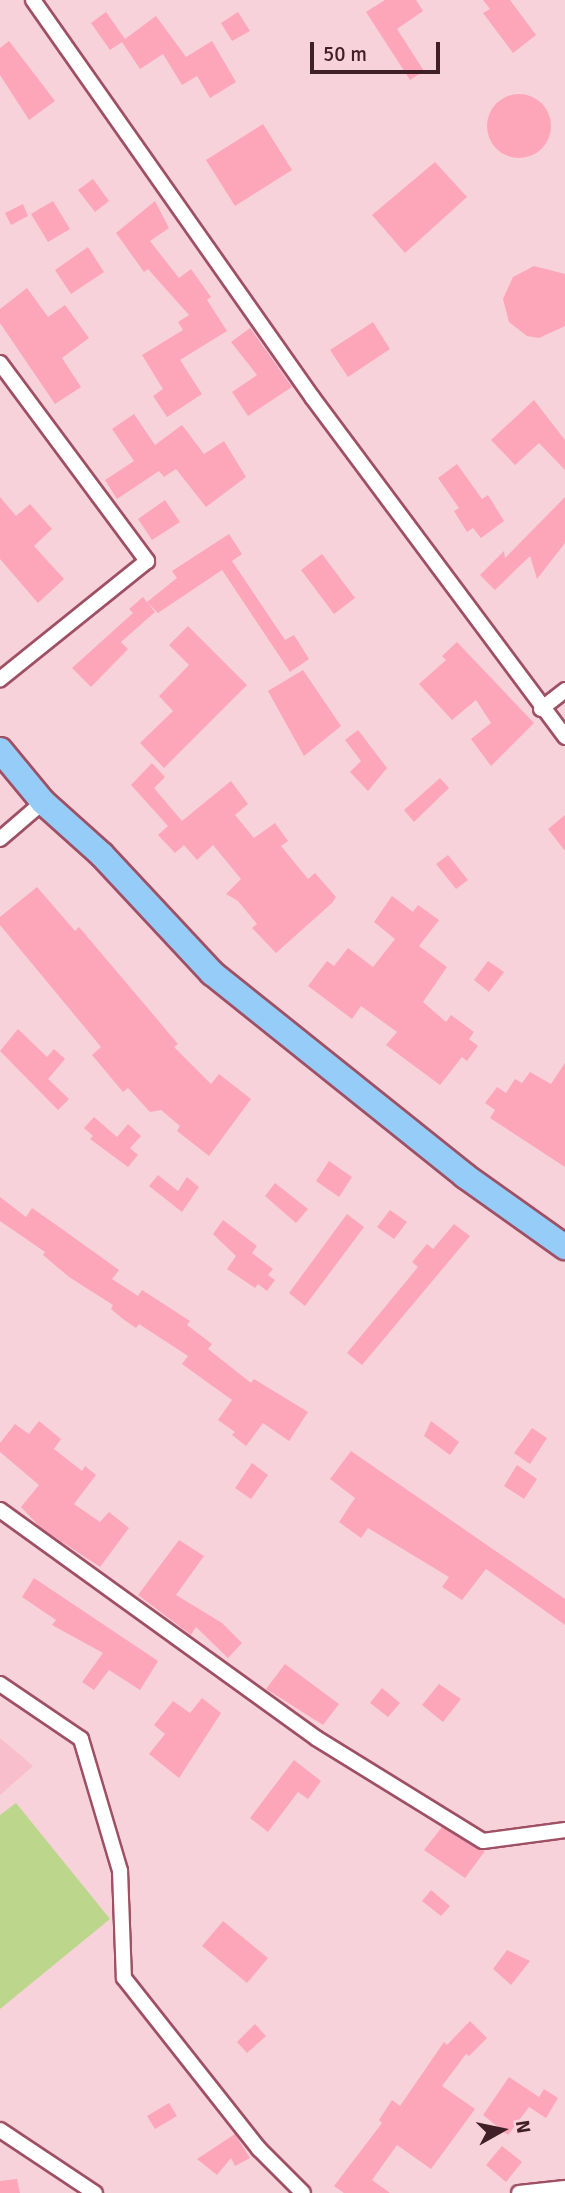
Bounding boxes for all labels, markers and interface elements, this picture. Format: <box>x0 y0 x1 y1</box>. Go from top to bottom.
scale bar <box>313 28 442 72</box>
text: 50 m <box>323 41 367 67</box>
north arrow <box>467 2095 537 2165</box>
text: N <box>510 2118 536 2135</box>

